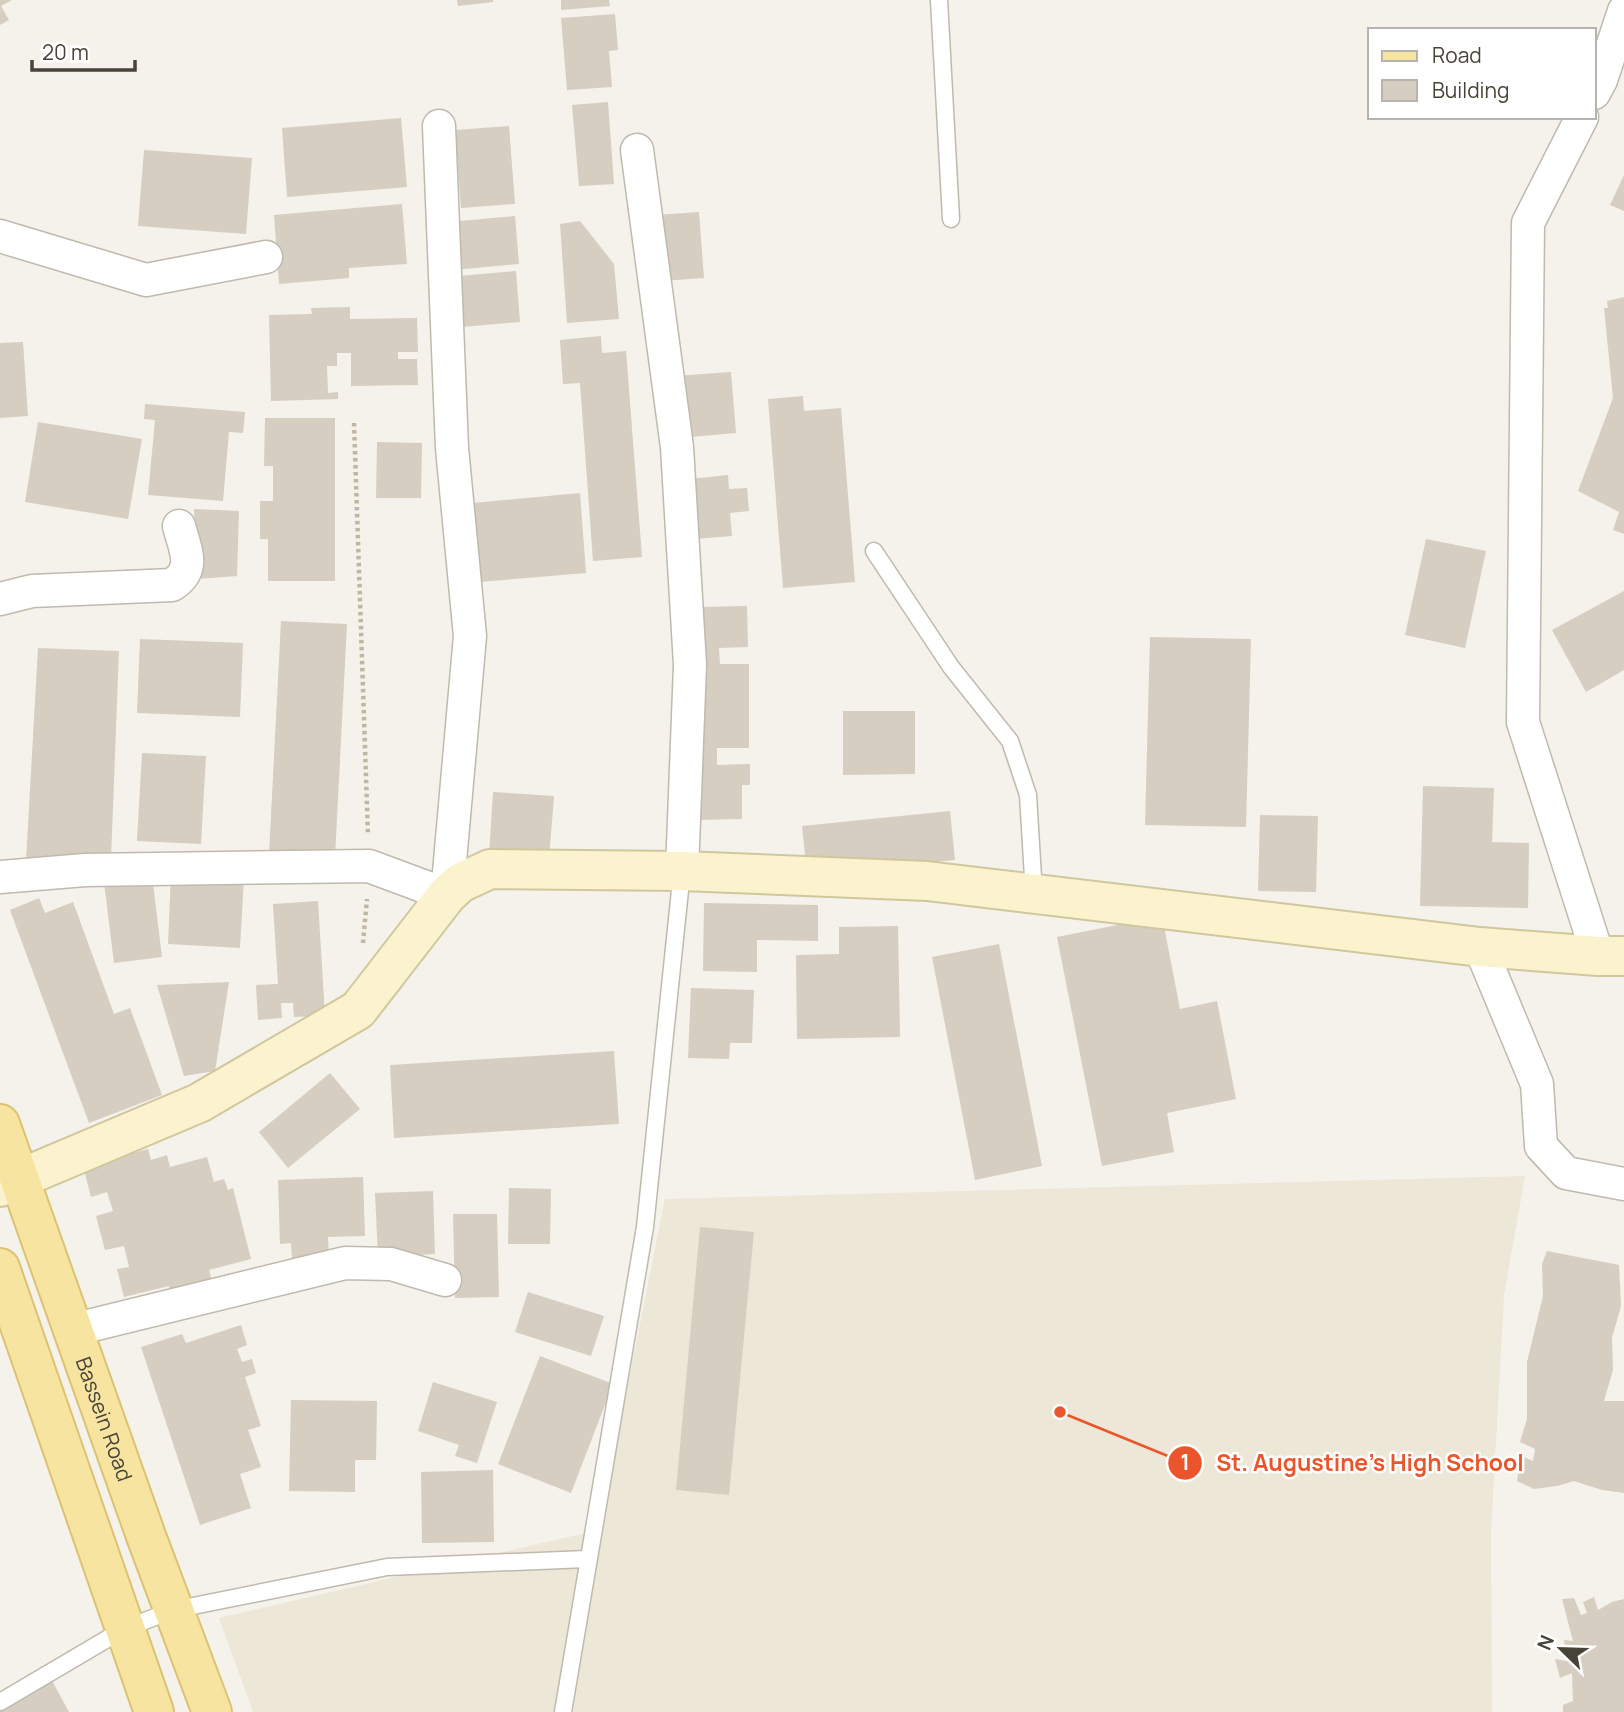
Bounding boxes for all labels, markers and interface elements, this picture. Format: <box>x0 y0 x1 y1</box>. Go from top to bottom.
scale bar <box>32 28 135 72</box>
legend <box>1368 28 1596 119</box>
text: 20 m <box>42 38 89 66</box>
text: Road <box>1432 41 1482 69</box>
text: Building <box>1432 76 1509 104</box>
street label: Bassein Road <box>70 1353 140 1485</box>
callout: St. Augustine's High School <box>1168 1441 1538 1485</box>
text: St. Augustine's High School <box>1216 1446 1524 1478</box>
text: 1 <box>1180 1448 1190 1476</box>
north arrow <box>1526 1614 1596 1684</box>
text: N <box>1531 1631 1560 1654</box>

